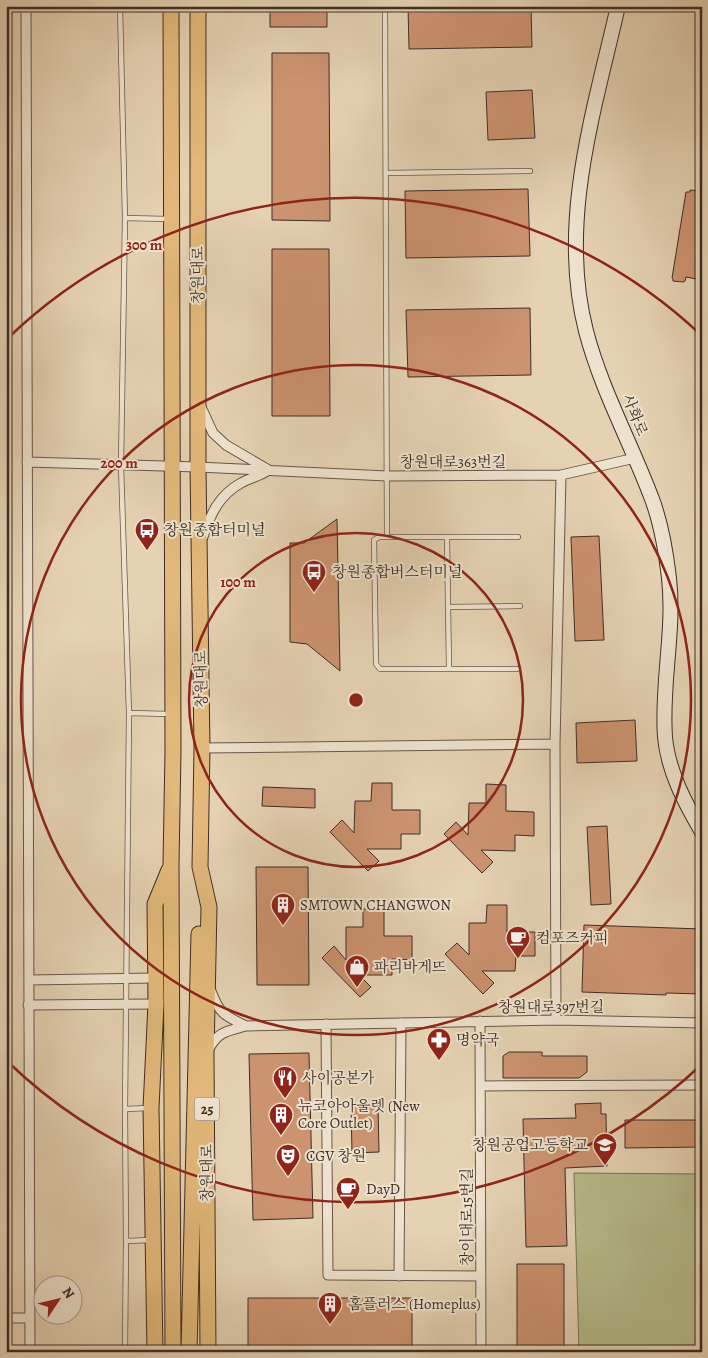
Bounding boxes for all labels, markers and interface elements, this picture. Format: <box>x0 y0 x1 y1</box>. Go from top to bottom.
text: 300 m <box>126 235 163 255</box>
street label: 창원대로 <box>188 246 208 304</box>
street label: 사화로 <box>618 391 653 439</box>
street label: 창원대로363번길 <box>400 452 506 472</box>
text: 200 m <box>100 453 138 473</box>
bus stop icon: 창원종합터미널 <box>134 517 160 551</box>
place label: 창원종합터미널 <box>164 520 265 540</box>
bus stop icon: 창원종합버스터미널 <box>301 559 327 593</box>
place label: 창원종합버스터미널 <box>332 562 462 582</box>
text: 100 m <box>220 572 256 592</box>
street label: 창원대로 <box>190 649 212 708</box>
centre of rings <box>347 691 365 709</box>
building icon: SMTOWN CHANGWON <box>270 892 296 926</box>
place label: SMTOWN CHANGWON <box>300 895 451 915</box>
cafe icon: 컴포즈커피 <box>505 925 531 959</box>
place label: 컴포즈커피 <box>536 928 608 948</box>
shop icon: 파리바게뜨 <box>344 954 370 988</box>
place label: 파리바게뜨 <box>374 957 446 977</box>
street label: 창원대로397번길 <box>498 997 604 1017</box>
pharmacy icon: 명약국 <box>426 1027 452 1061</box>
place label: 명약국 <box>456 1030 500 1050</box>
restaurant icon: 사이공본가 <box>272 1065 298 1099</box>
place label: 사이공본가 <box>302 1068 375 1088</box>
place label: 뉴코아아울렛 (New Core Outlet) <box>298 1096 420 1133</box>
road number: 25 <box>194 1098 220 1120</box>
building icon: 뉴코아아울렛 (New Core Outlet) <box>268 1102 294 1136</box>
school or university icon: 창원공업고등학교 <box>592 1132 618 1166</box>
place label: 창원공업고등학교 <box>472 1135 589 1155</box>
theatre icon: CGV 창원 <box>275 1143 301 1177</box>
street label: 창원대로 <box>197 1144 217 1202</box>
place label: CGV 창원 <box>306 1146 366 1166</box>
street label: 창이대로15번길 <box>457 1168 477 1266</box>
cafe icon: DayD <box>335 1176 361 1210</box>
place label: DayD <box>366 1179 400 1199</box>
north arrow <box>32 1276 82 1326</box>
text: N <box>58 1283 79 1302</box>
building icon: 홈플러스 (Homeplus) <box>317 1291 343 1325</box>
place label: 홈플러스 (Homeplus) <box>348 1294 481 1314</box>

